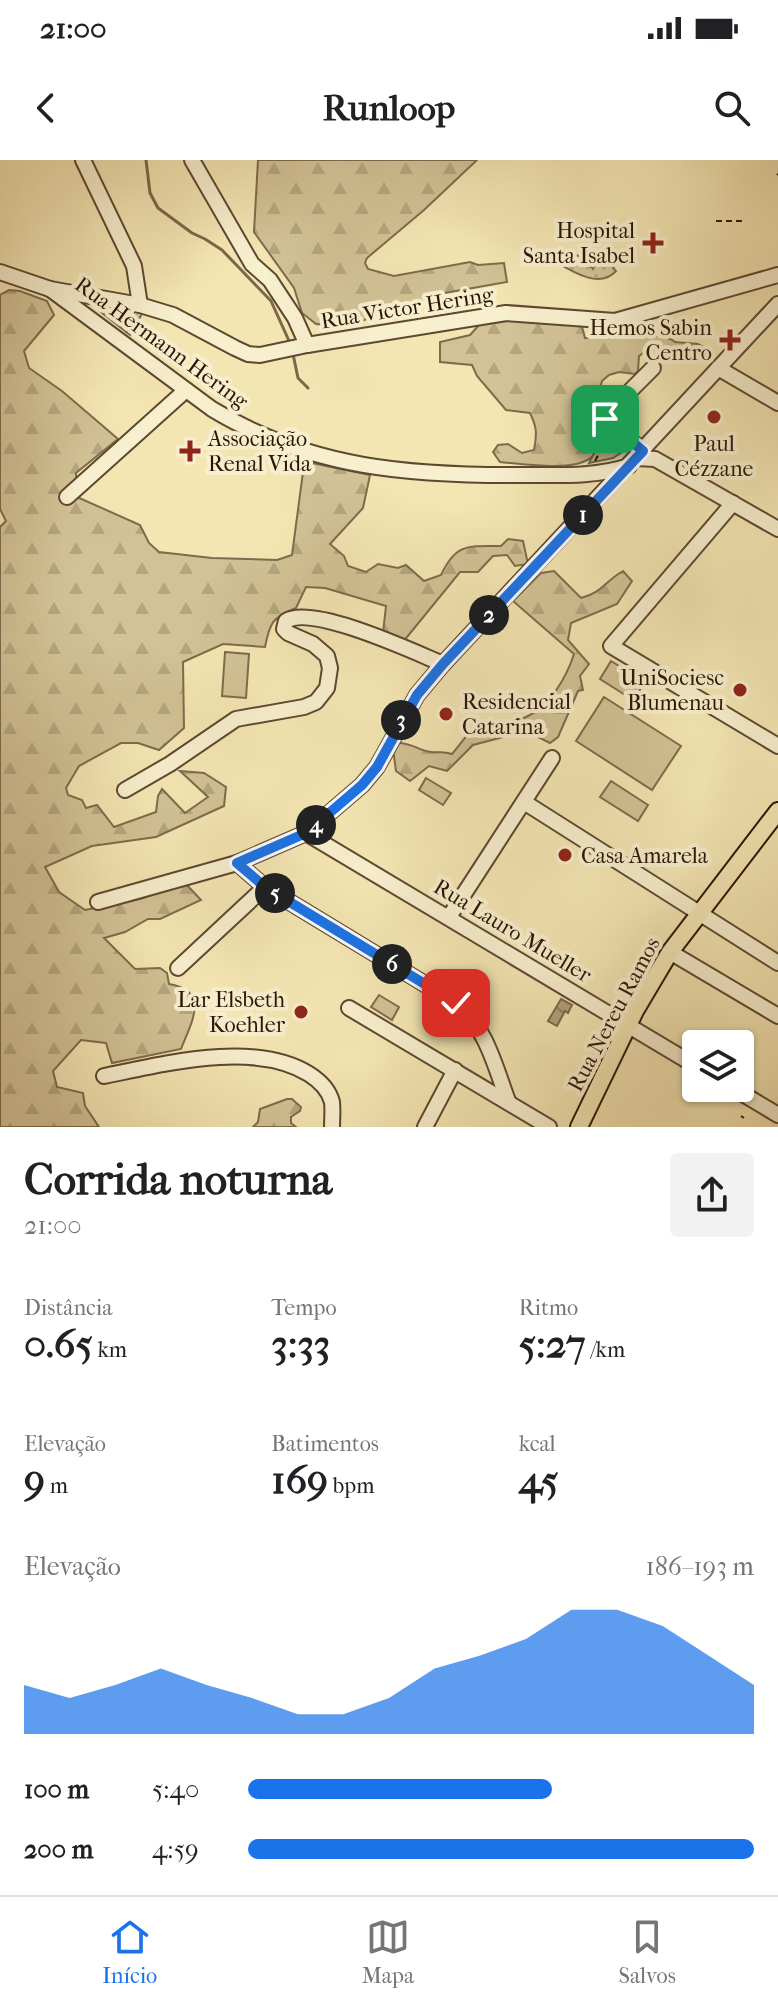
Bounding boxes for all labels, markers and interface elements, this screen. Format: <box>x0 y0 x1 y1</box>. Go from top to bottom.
text: 21:00 <box>40 11 107 46</box>
icon: back <box>24 86 68 130</box>
icon: search <box>710 86 754 130</box>
text: Runloop <box>323 87 455 129</box>
place label: Hospital Santa Isabel <box>523 218 635 269</box>
marker: Hospital Santa Isabel <box>642 232 664 254</box>
street label: Rua Hermann Hering <box>70 271 253 414</box>
street label: Rua Victor Hering <box>319 281 496 334</box>
place label: Hemos Sabin Centro <box>590 315 712 366</box>
marker: Hemos Sabin Centro <box>719 329 741 351</box>
pin <box>571 385 639 453</box>
icon: arrive <box>583 397 627 441</box>
marker: Paul Cézzane <box>705 408 723 426</box>
place label: Associação Renal Vida <box>207 426 312 477</box>
place label: Paul Cézzane <box>675 431 754 482</box>
marker: Associação Renal Vida <box>179 440 201 462</box>
pin: 1 <box>563 495 603 535</box>
text: 1 <box>579 502 587 528</box>
pin: 2 <box>469 595 509 635</box>
text: 2 <box>483 602 495 628</box>
place label: UniSociesc Blumenau <box>620 665 725 716</box>
marker: UniSociesc Blumenau <box>731 681 749 699</box>
place label: Residencial Catarina <box>462 689 571 740</box>
pin: 3 <box>381 700 421 740</box>
marker: Residencial Catarina <box>437 705 455 723</box>
text: 3 <box>396 707 406 733</box>
pin: 4 <box>296 805 336 845</box>
text: 4 <box>310 812 323 838</box>
place label: Casa Amarela <box>581 843 709 869</box>
marker: Casa Amarela <box>556 846 574 864</box>
pin: 5 <box>255 873 295 913</box>
street label: Rua Lauro Mueller <box>429 874 597 988</box>
text: 5 <box>270 880 280 906</box>
street label: Rua Nereu Ramos <box>562 933 666 1096</box>
pin: 6 <box>372 944 412 984</box>
text: 6 <box>386 951 398 977</box>
pin <box>422 969 490 1037</box>
icon: check <box>434 981 478 1025</box>
place label: Lar Elsbeth Koehler <box>177 987 286 1038</box>
marker: Lar Elsbeth Koehler <box>292 1003 310 1021</box>
map controls <box>682 1030 754 1102</box>
button: layers <box>682 1030 754 1102</box>
button: share <box>670 1153 754 1237</box>
text: Corrida noturna <box>24 1154 332 1205</box>
text: 21:00 <box>24 1210 82 1241</box>
text: Distância <box>24 1295 112 1321</box>
text: Tempo <box>271 1295 337 1321</box>
text: Ritmo <box>519 1295 578 1321</box>
text: 0.65 <box>24 1321 93 1367</box>
text: 3:33 <box>271 1321 330 1367</box>
text: 5:27 <box>519 1321 586 1367</box>
text: km <box>93 1337 127 1363</box>
text: /km <box>586 1337 625 1363</box>
text: Elevação <box>24 1431 106 1457</box>
text: Batimentos <box>271 1431 379 1457</box>
text: kcal <box>519 1431 556 1457</box>
text: 9 <box>24 1457 45 1503</box>
text: 169 <box>271 1457 328 1503</box>
text: 45 <box>519 1457 559 1503</box>
text: m <box>45 1473 68 1499</box>
text: bpm <box>328 1473 374 1499</box>
text: Elevação <box>24 1551 121 1582</box>
text: 186–193 m <box>645 1551 754 1582</box>
text: 100 m <box>24 1774 89 1805</box>
text: 5:40 <box>152 1774 199 1805</box>
text: 200 m <box>24 1834 93 1865</box>
text: 4:59 <box>152 1834 199 1865</box>
tab: Início <box>102 1915 157 1989</box>
tab: Mapa <box>362 1915 414 1989</box>
tab: Salvos <box>619 1915 676 1989</box>

